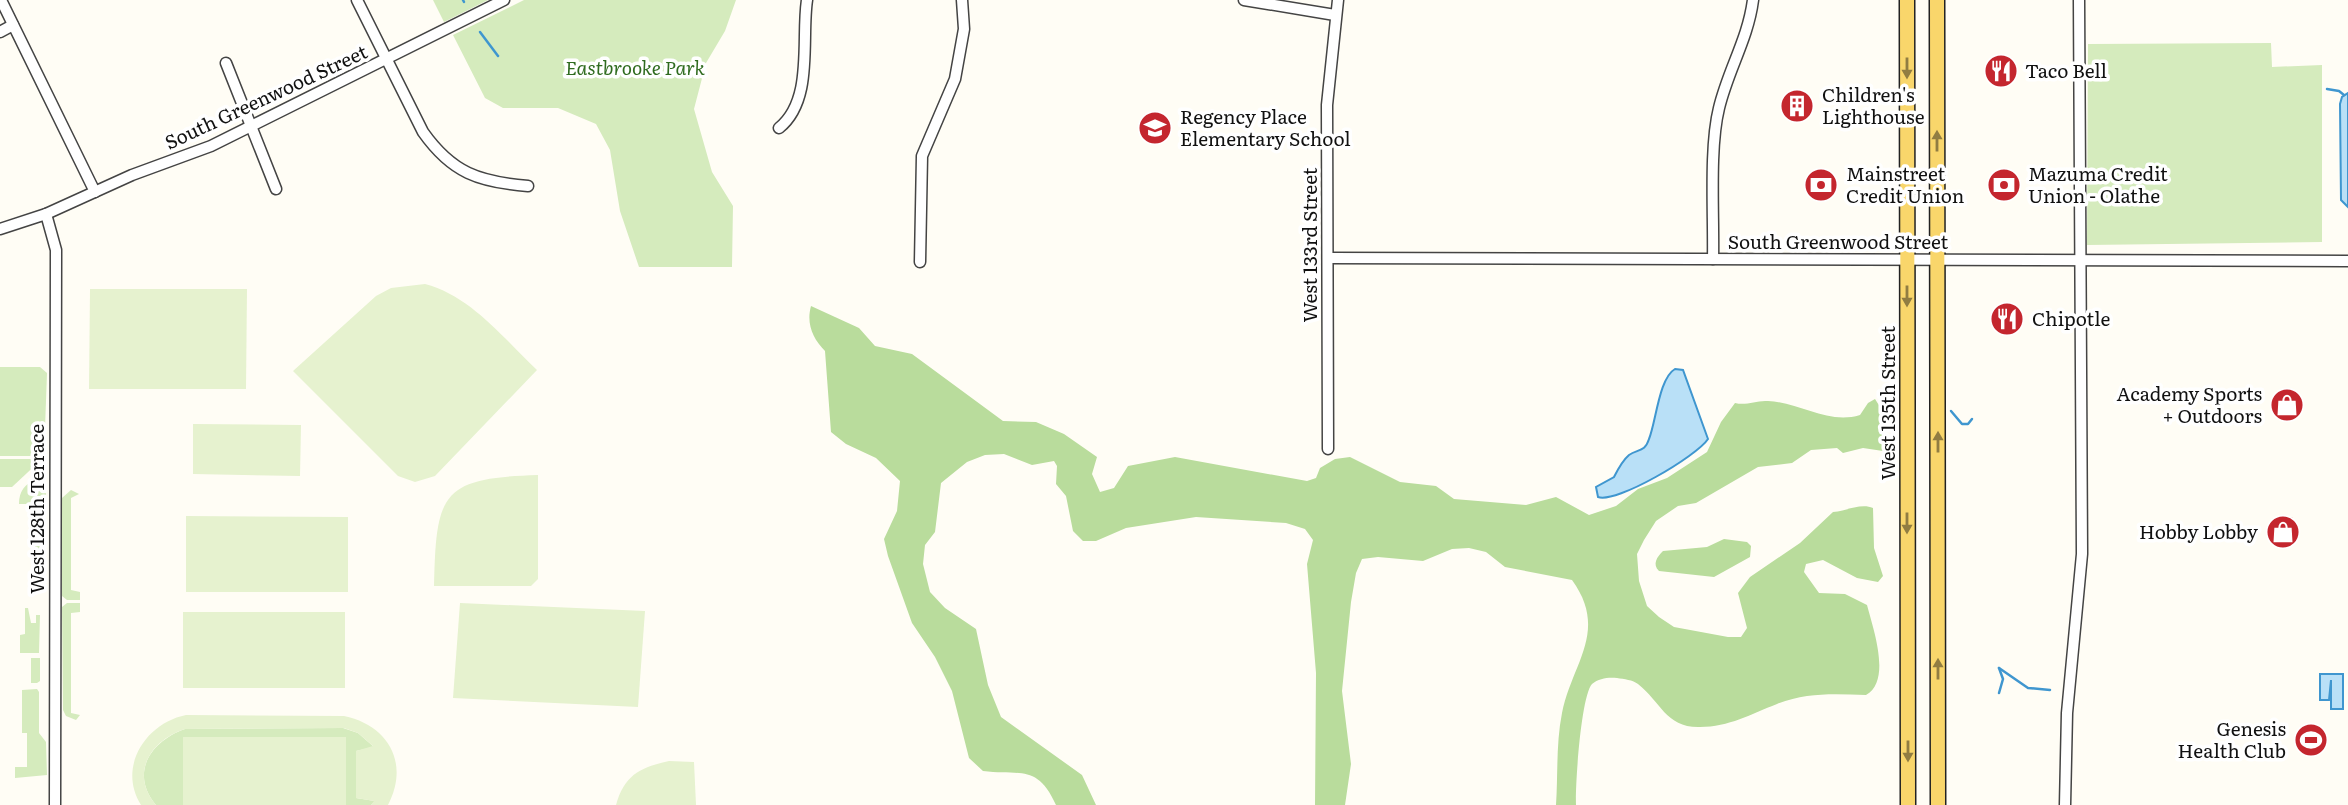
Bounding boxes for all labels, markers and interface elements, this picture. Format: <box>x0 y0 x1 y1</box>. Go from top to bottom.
street label: South Greenwood Street <box>160 37 372 155</box>
restaurant icon: Taco Bell <box>1982 52 2020 90</box>
park label: Eastbrooke Park <box>565 53 705 81</box>
place label: Taco Bell <box>2025 56 2107 84</box>
one-way arrow <box>1901 57 1913 79</box>
place label: Children's Lighthouse <box>1822 80 1925 130</box>
building icon: Children's Lighthouse <box>1778 87 1816 125</box>
place label: Regency Place Elementary School <box>1180 102 1351 152</box>
school or university icon: Regency Place Elementary School <box>1136 109 1174 147</box>
one-way arrow <box>1931 129 1943 151</box>
place label: Mainstreet Credit Union <box>1846 159 1964 209</box>
place label: Mazuma Credit Union - Olathe <box>2028 159 2168 209</box>
bank icon: Mainstreet Credit Union <box>1802 166 1840 204</box>
bank icon: Mazuma Credit Union - Olathe <box>1985 166 2023 204</box>
street label: West 133rd Street <box>1295 167 1323 322</box>
street label: South Greenwood Street <box>1728 227 1949 255</box>
one-way arrow <box>1901 285 1913 307</box>
restaurant icon: Chipotle <box>1988 300 2026 338</box>
place label: Chipotle <box>2032 304 2110 332</box>
street label: West 135th Street <box>1873 325 1901 480</box>
place label: Academy Sports + Outdoors <box>2116 379 2262 429</box>
shop icon: Academy Sports + Outdoors <box>2268 386 2306 424</box>
street label: West 128th Terrace <box>22 424 50 594</box>
one-way arrow <box>1932 430 1944 452</box>
one-way arrow <box>1901 512 1913 534</box>
shop icon: Hobby Lobby <box>2264 513 2302 551</box>
place label: Hobby Lobby <box>2139 517 2258 545</box>
one-way arrow <box>1932 658 1944 680</box>
place label: Genesis Health Club <box>2178 714 2286 764</box>
sports icon: Genesis Health Club <box>2292 721 2330 759</box>
one-way arrow <box>1902 740 1914 762</box>

